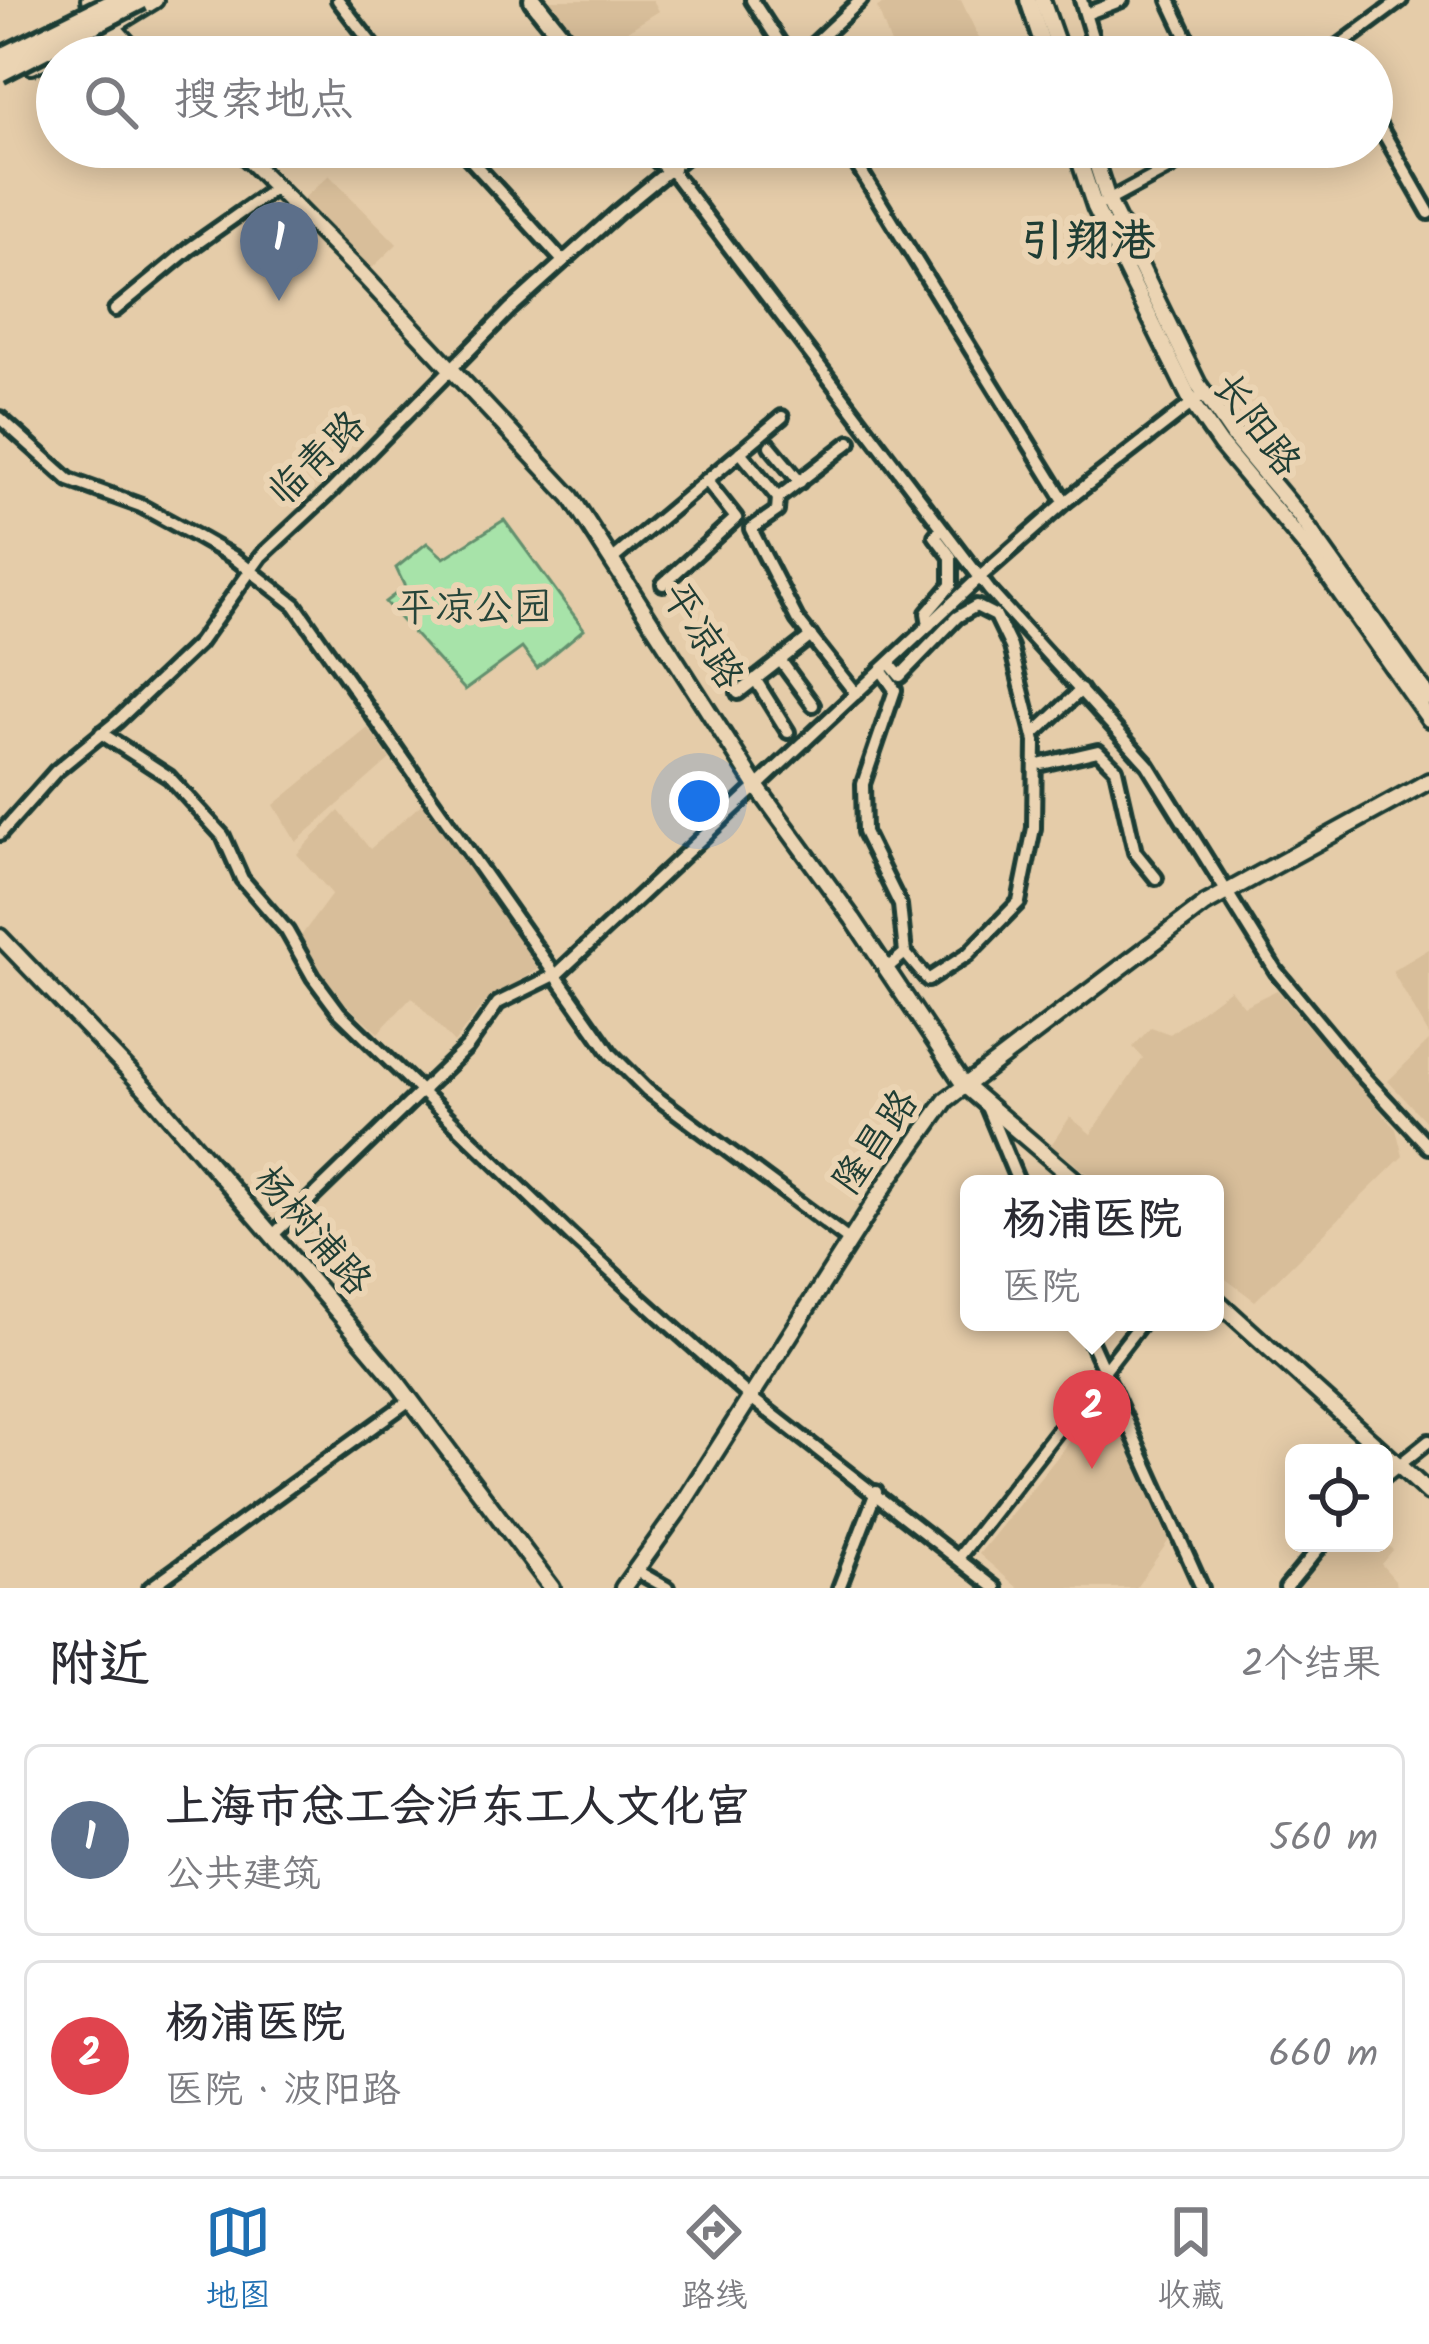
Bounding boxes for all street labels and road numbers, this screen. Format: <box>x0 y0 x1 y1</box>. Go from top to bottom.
street label: 长阳路 <box>1195 361 1315 491</box>
street label: 临青路 <box>254 397 382 523</box>
street label: 平凉路 <box>644 571 758 703</box>
street label: 隆昌路 <box>818 1077 936 1209</box>
street label: 杨树浦路 <box>236 1153 386 1311</box>

